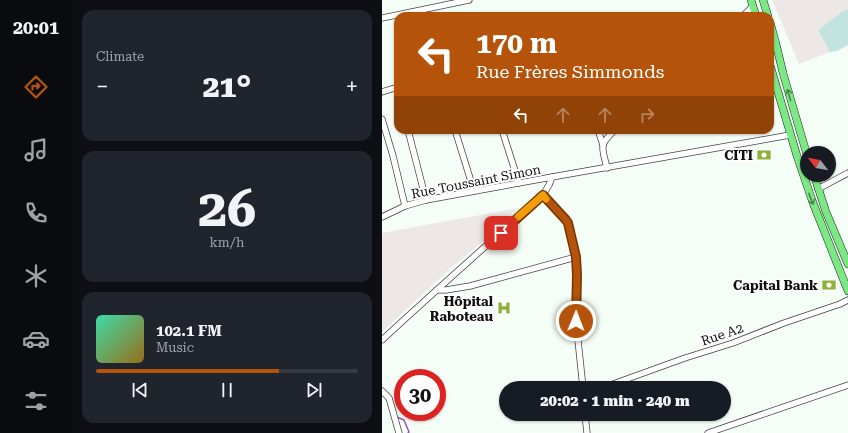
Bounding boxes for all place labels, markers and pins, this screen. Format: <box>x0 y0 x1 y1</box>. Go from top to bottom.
bank icon: CITI <box>756 147 772 163</box>
place label: CITI <box>724 148 753 163</box>
pin <box>484 216 518 250</box>
bank icon: Capital Bank <box>821 277 837 293</box>
place label: Capital Bank <box>733 278 818 293</box>
place label: Hôpital Raboteau <box>430 294 494 324</box>
hospital icon: Hôpital Raboteau <box>496 300 512 316</box>

